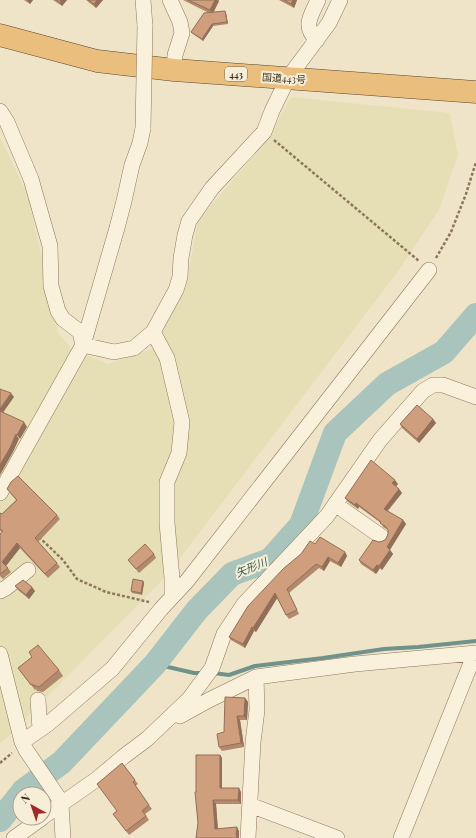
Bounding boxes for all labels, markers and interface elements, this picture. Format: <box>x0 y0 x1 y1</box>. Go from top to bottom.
road number: 443 <box>225 67 247 81</box>
street label: 国道443号 <box>261 69 307 87</box>
water label: 矢形川 <box>233 553 270 580</box>
north arrow <box>12 786 52 826</box>
text: N <box>17 790 33 806</box>

